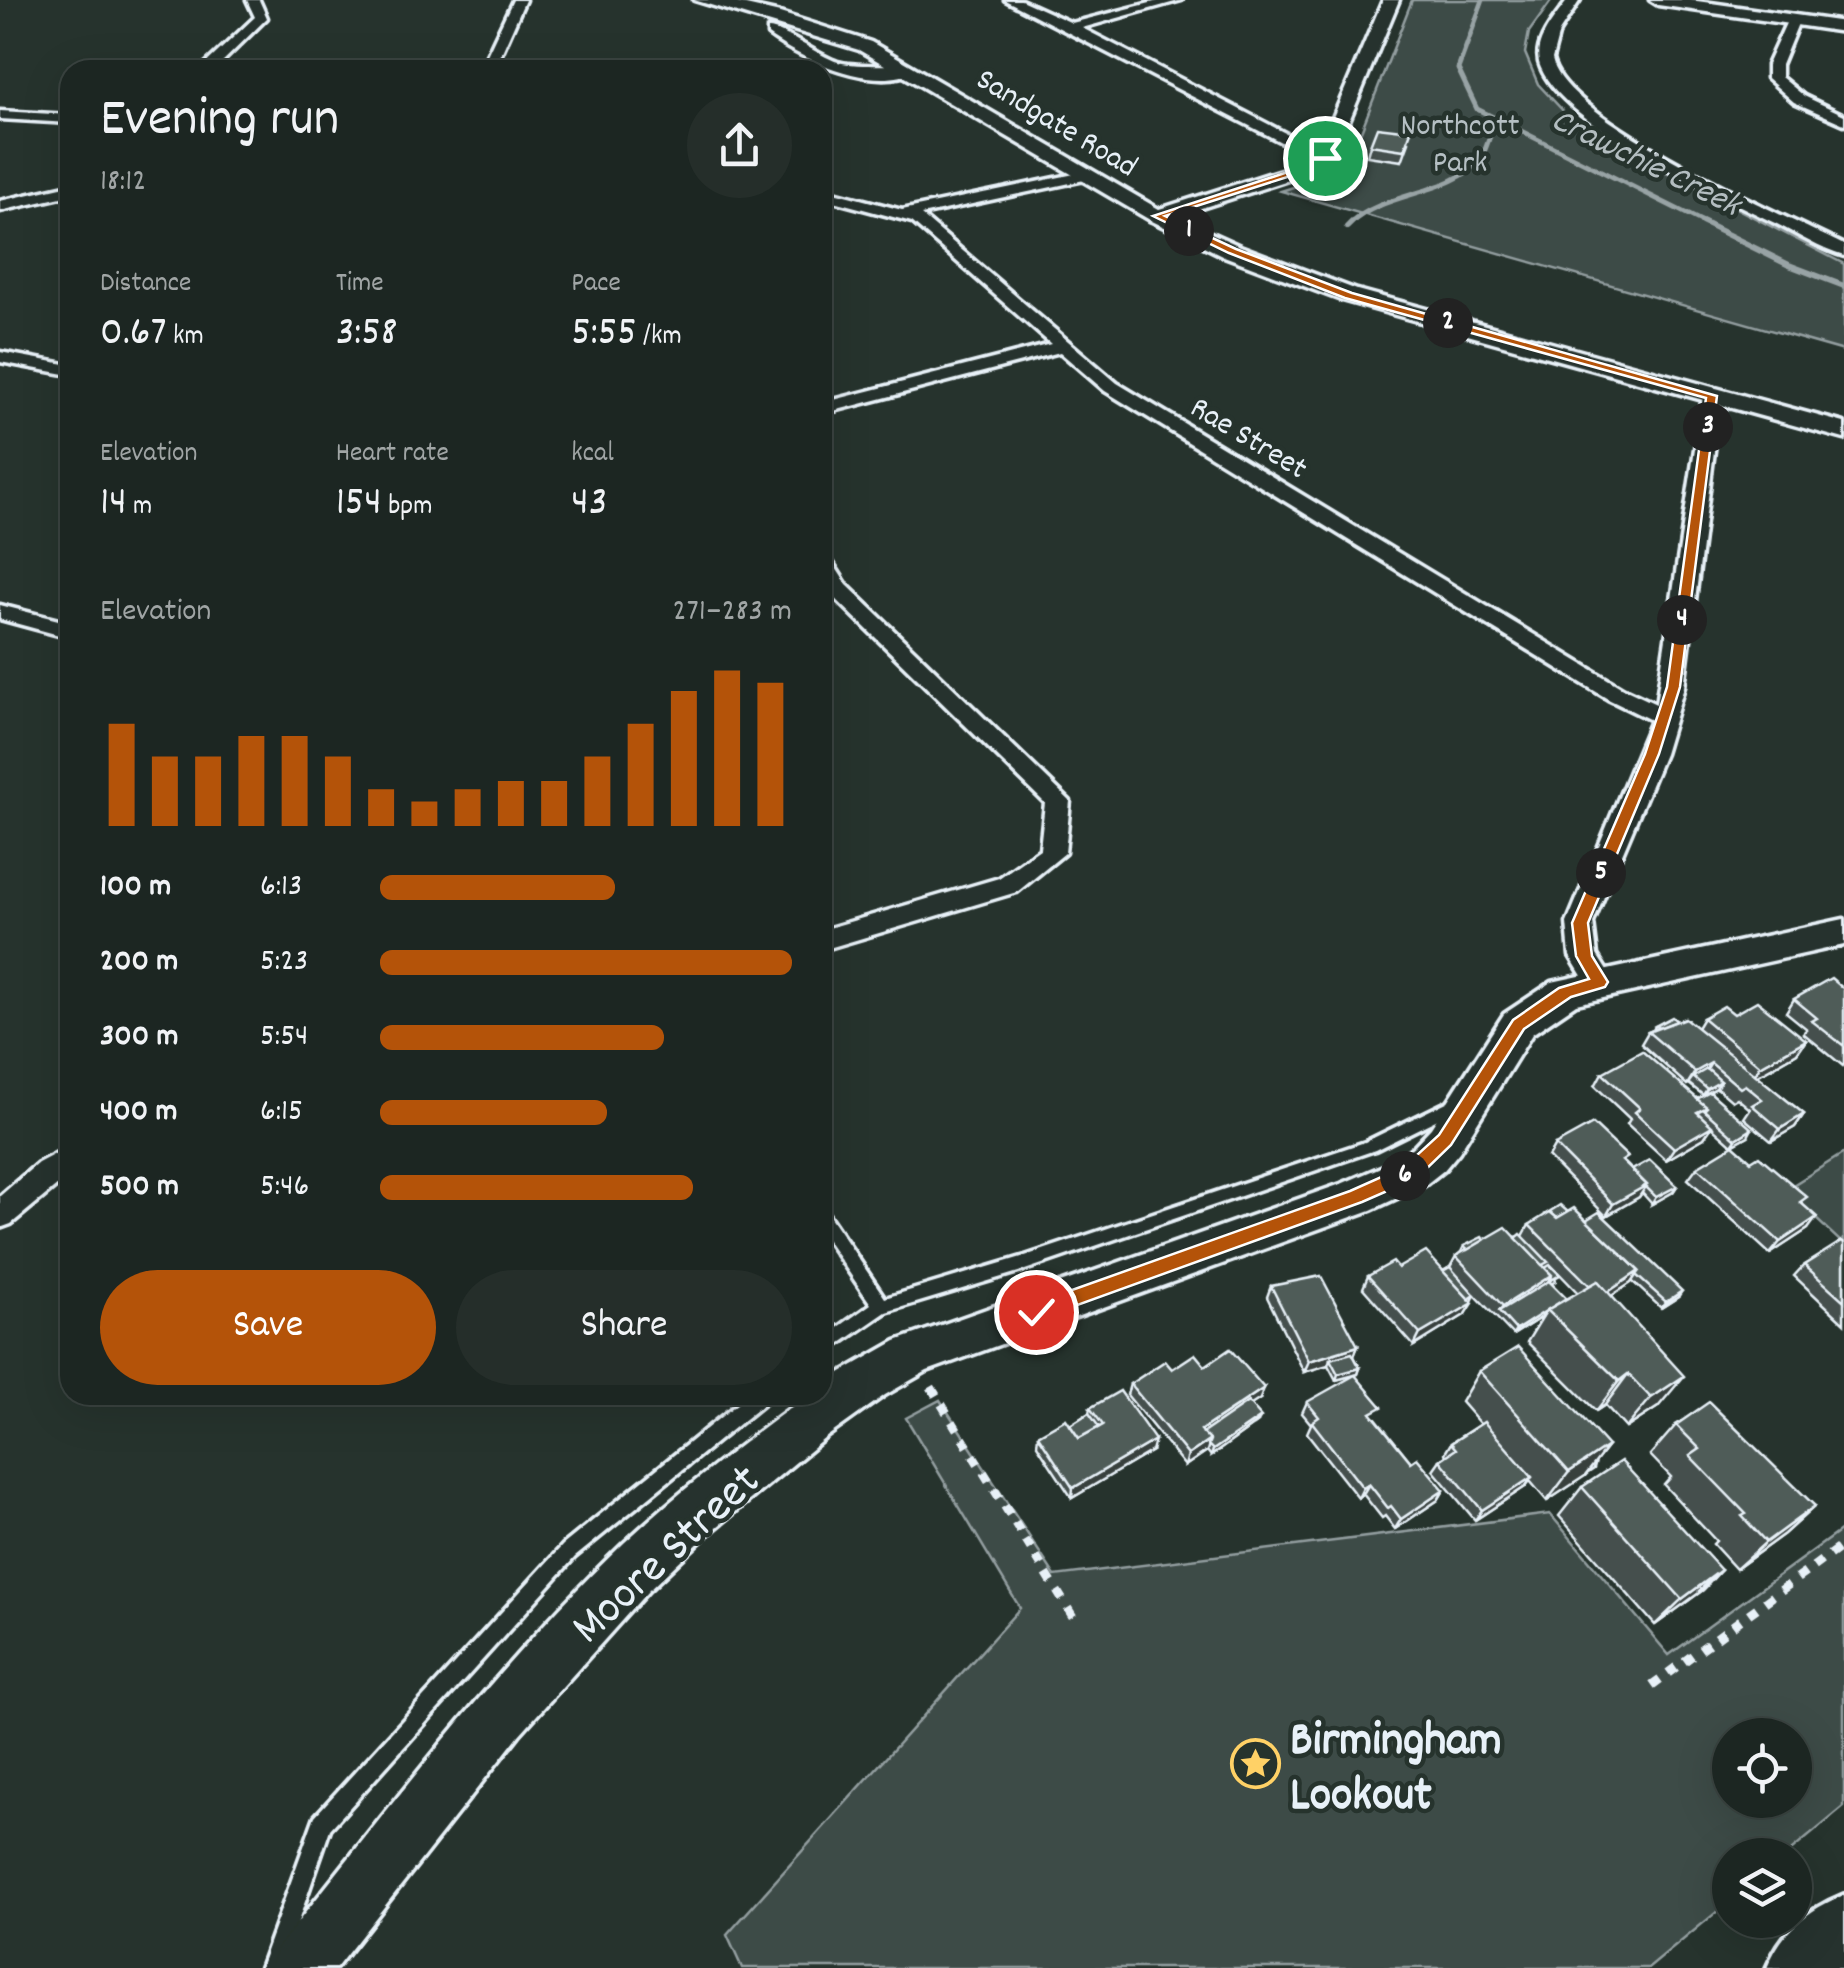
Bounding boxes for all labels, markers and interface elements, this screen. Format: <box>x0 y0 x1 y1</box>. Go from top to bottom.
street label: Sandgate Road <box>966 59 1145 192</box>
text: Evening run <box>100 83 339 162</box>
button: share <box>687 93 792 198</box>
water label: Crawchie Creek <box>1542 97 1751 233</box>
park label: Northcott Park <box>1400 105 1520 188</box>
pin <box>1283 116 1368 201</box>
icon: arrive <box>1298 131 1353 186</box>
text: 18:12 <box>100 160 146 206</box>
pin: 1 <box>1164 206 1214 256</box>
text: 1 <box>1186 211 1192 251</box>
text: Distance <box>100 265 191 305</box>
text: Time <box>336 265 384 305</box>
text: Pace <box>571 265 621 305</box>
pin: 2 <box>1423 298 1473 348</box>
text: 2 <box>1442 303 1454 343</box>
text: 0.67 <box>100 305 167 365</box>
text: 3:58 <box>336 305 398 365</box>
text: 5:55 <box>571 305 637 365</box>
text: km <box>167 318 204 358</box>
text: /km <box>637 318 682 358</box>
street label: Rae Street <box>1180 387 1315 494</box>
pin: 3 <box>1683 402 1733 452</box>
text: 3 <box>1702 407 1714 447</box>
text: Elevation <box>100 435 197 475</box>
text: Heart rate <box>336 435 449 475</box>
text: kcal <box>571 435 614 475</box>
text: 14 <box>100 475 127 535</box>
text: 154 <box>336 475 382 535</box>
text: 43 <box>571 475 607 535</box>
text: m <box>127 488 152 528</box>
text: bpm <box>382 488 432 528</box>
text: Elevation <box>100 590 211 636</box>
text: 271–283 m <box>673 590 792 636</box>
pin: 4 <box>1657 595 1707 645</box>
text: 4 <box>1676 600 1688 640</box>
pin: 5 <box>1576 848 1626 898</box>
text: 5 <box>1595 853 1607 893</box>
text: 100 m <box>100 865 171 911</box>
text: 6:13 <box>260 865 302 911</box>
text: 200 m <box>100 940 178 986</box>
text: 5:23 <box>260 940 308 986</box>
text: 300 m <box>100 1015 178 1061</box>
text: 5:54 <box>260 1015 308 1061</box>
text: 400 m <box>100 1090 177 1136</box>
text: 6:15 <box>260 1090 303 1136</box>
pin: 6 <box>1380 1151 1430 1201</box>
text: 6 <box>1398 1156 1412 1196</box>
text: 500 m <box>100 1165 179 1211</box>
text: 5:46 <box>260 1165 309 1211</box>
button: Save <box>100 1270 436 1385</box>
button: Share <box>456 1270 792 1385</box>
pin <box>994 1270 1079 1355</box>
icon: check <box>1009 1285 1064 1340</box>
street label: Moore Street <box>558 1450 778 1663</box>
place label: Birmingham Lookout <box>1290 1709 1502 1833</box>
map controls <box>1712 1718 1812 1938</box>
button: locate <box>1712 1718 1812 1818</box>
place icon: Birmingham Lookout <box>1229 1738 1281 1790</box>
button: layers <box>1712 1838 1812 1938</box>

